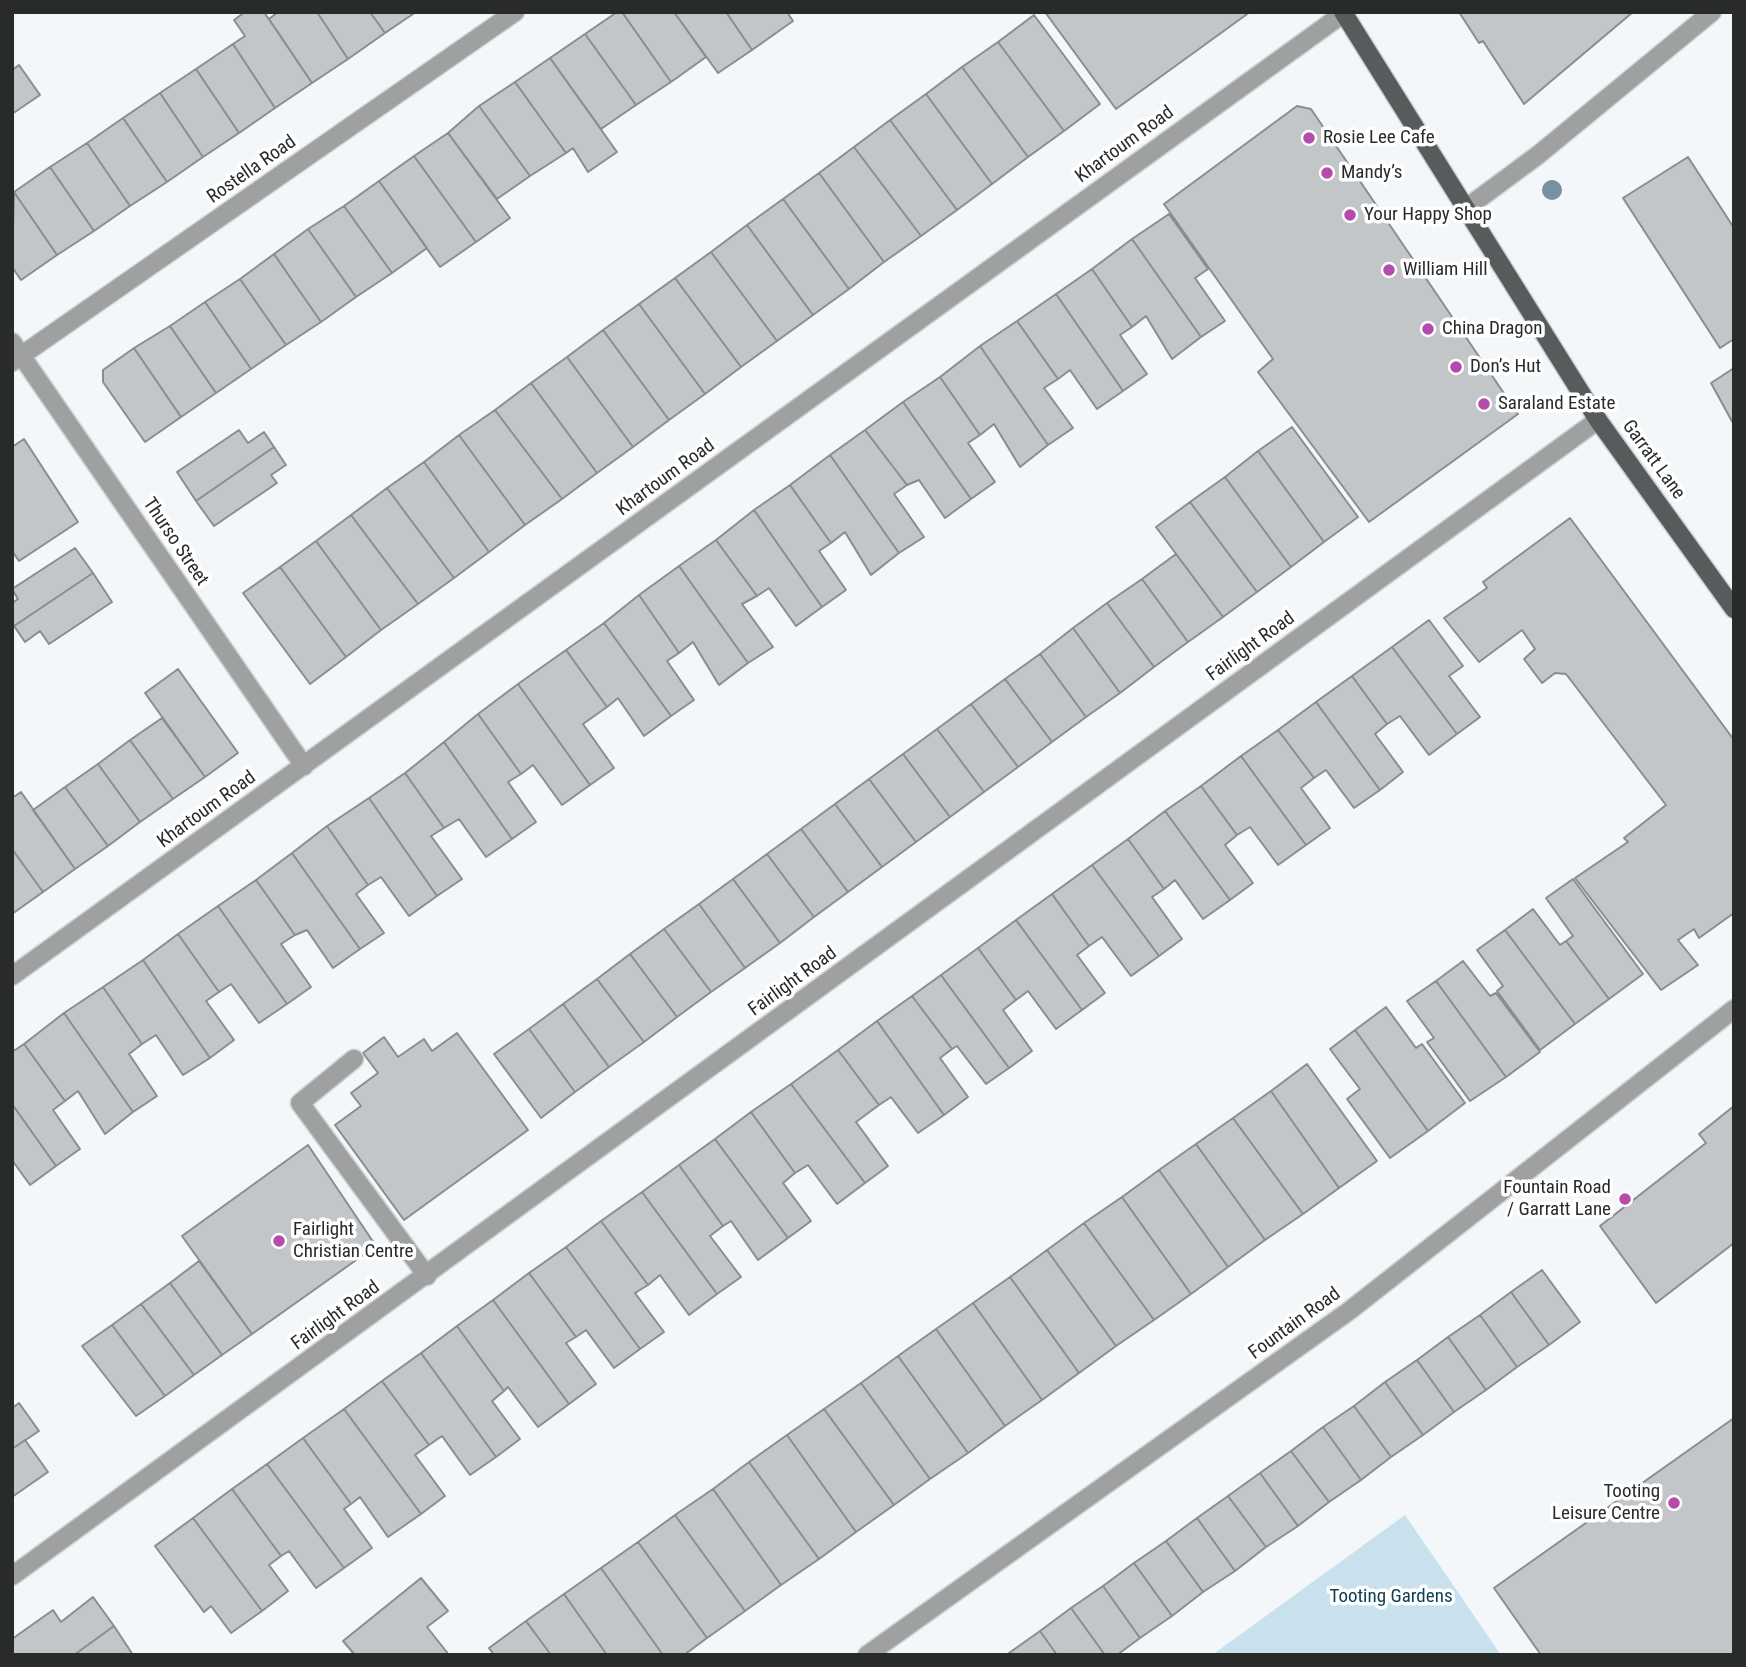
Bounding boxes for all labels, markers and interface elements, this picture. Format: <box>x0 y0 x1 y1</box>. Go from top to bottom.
street label: Khartoum Road <box>1071 102 1179 188</box>
place label: Rosie Lee Cafe <box>1323 127 1435 149</box>
marker: Rosie Lee Cafe <box>1301 130 1317 146</box>
street label: Rostella Road <box>203 131 301 209</box>
place label: Mandy’s <box>1341 162 1402 184</box>
marker: Mandy’s <box>1319 165 1335 181</box>
place label: Your Happy Shop <box>1364 204 1492 226</box>
marker: Your Happy Shop <box>1342 207 1358 223</box>
place label: William Hill <box>1403 259 1488 281</box>
marker: William Hill <box>1381 262 1397 278</box>
place label: China Dragon <box>1442 318 1542 340</box>
marker: China Dragon <box>1420 321 1436 337</box>
place label: Don’s Hut <box>1470 356 1541 378</box>
marker: Don’s Hut <box>1448 359 1464 375</box>
place label: Saraland Estate <box>1498 393 1615 415</box>
marker: Saraland Estate <box>1476 396 1492 412</box>
street label: Garratt Lane <box>1617 416 1689 504</box>
street label: Khartoum Road <box>612 435 720 521</box>
street label: Thurso Street <box>137 494 213 590</box>
street label: Fairlight Road <box>1202 607 1300 687</box>
street label: Khartoum Road <box>153 767 261 853</box>
street label: Fairlight Road <box>744 942 842 1022</box>
place label: Fountain Road / Garratt Lane <box>1503 1177 1611 1221</box>
marker: Fountain Road / Garratt Lane <box>1617 1191 1633 1207</box>
place label: Fairlight Christian Centre <box>293 1219 413 1263</box>
marker: Fairlight Christian Centre <box>271 1233 287 1249</box>
street label: Fairlight Road <box>287 1276 385 1356</box>
street label: Fountain Road <box>1245 1283 1345 1365</box>
place label: Tooting Leisure Centre <box>1552 1481 1660 1525</box>
marker: Tooting Leisure Centre <box>1666 1495 1682 1511</box>
park label: Tooting Gardens <box>1329 1586 1453 1608</box>

